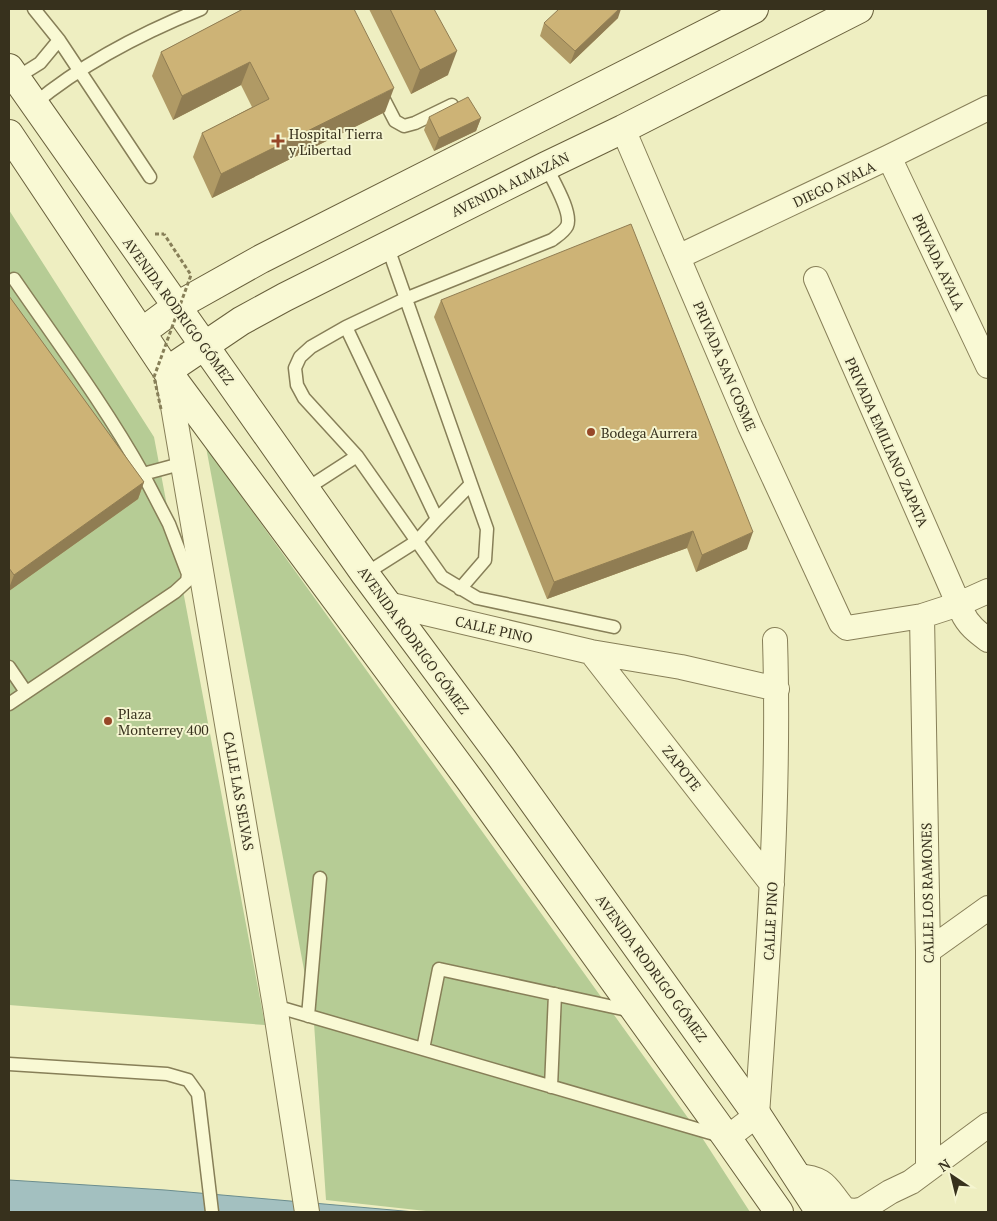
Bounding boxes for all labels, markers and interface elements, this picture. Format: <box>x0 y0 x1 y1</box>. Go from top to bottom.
place label: Hospital Tierra y Libertad <box>288 124 383 159</box>
marker: Hospital Tierra y Libertad <box>271 134 285 148</box>
street label: AVENIDA ALMAZÁN <box>448 147 572 221</box>
street label: DIEGO AYALA <box>790 156 879 211</box>
street label: PRIVADA AYALA <box>908 211 970 314</box>
street label: AVENIDA RODRIGO GÓMEZ <box>119 234 239 388</box>
street label: PRIVADA SAN COSME <box>689 298 761 434</box>
street label: PRIVADA EMILIANO ZAPATA <box>841 354 933 530</box>
place label: Bodega Aurrera <box>601 423 698 442</box>
marker: Bodega Aurrera <box>585 426 597 438</box>
street label: AVENIDA RODRIGO GÓMEZ <box>354 563 474 717</box>
street label: CALLE PINO <box>453 611 535 647</box>
place label: Plaza Monterrey 400 <box>118 704 209 739</box>
marker: Plaza Monterrey 400 <box>102 715 114 727</box>
street label: CALLE LAS SELVAS <box>219 730 259 852</box>
street label: ZAPOTE <box>658 741 706 795</box>
street label: CALLE LOS RAMONES <box>916 823 938 963</box>
street label: CALLE PINO <box>758 881 782 961</box>
street label: AVENIDA RODRIGO GÓMEZ <box>592 891 712 1045</box>
north arrow <box>927 1151 977 1201</box>
text: N <box>934 1154 954 1176</box>

